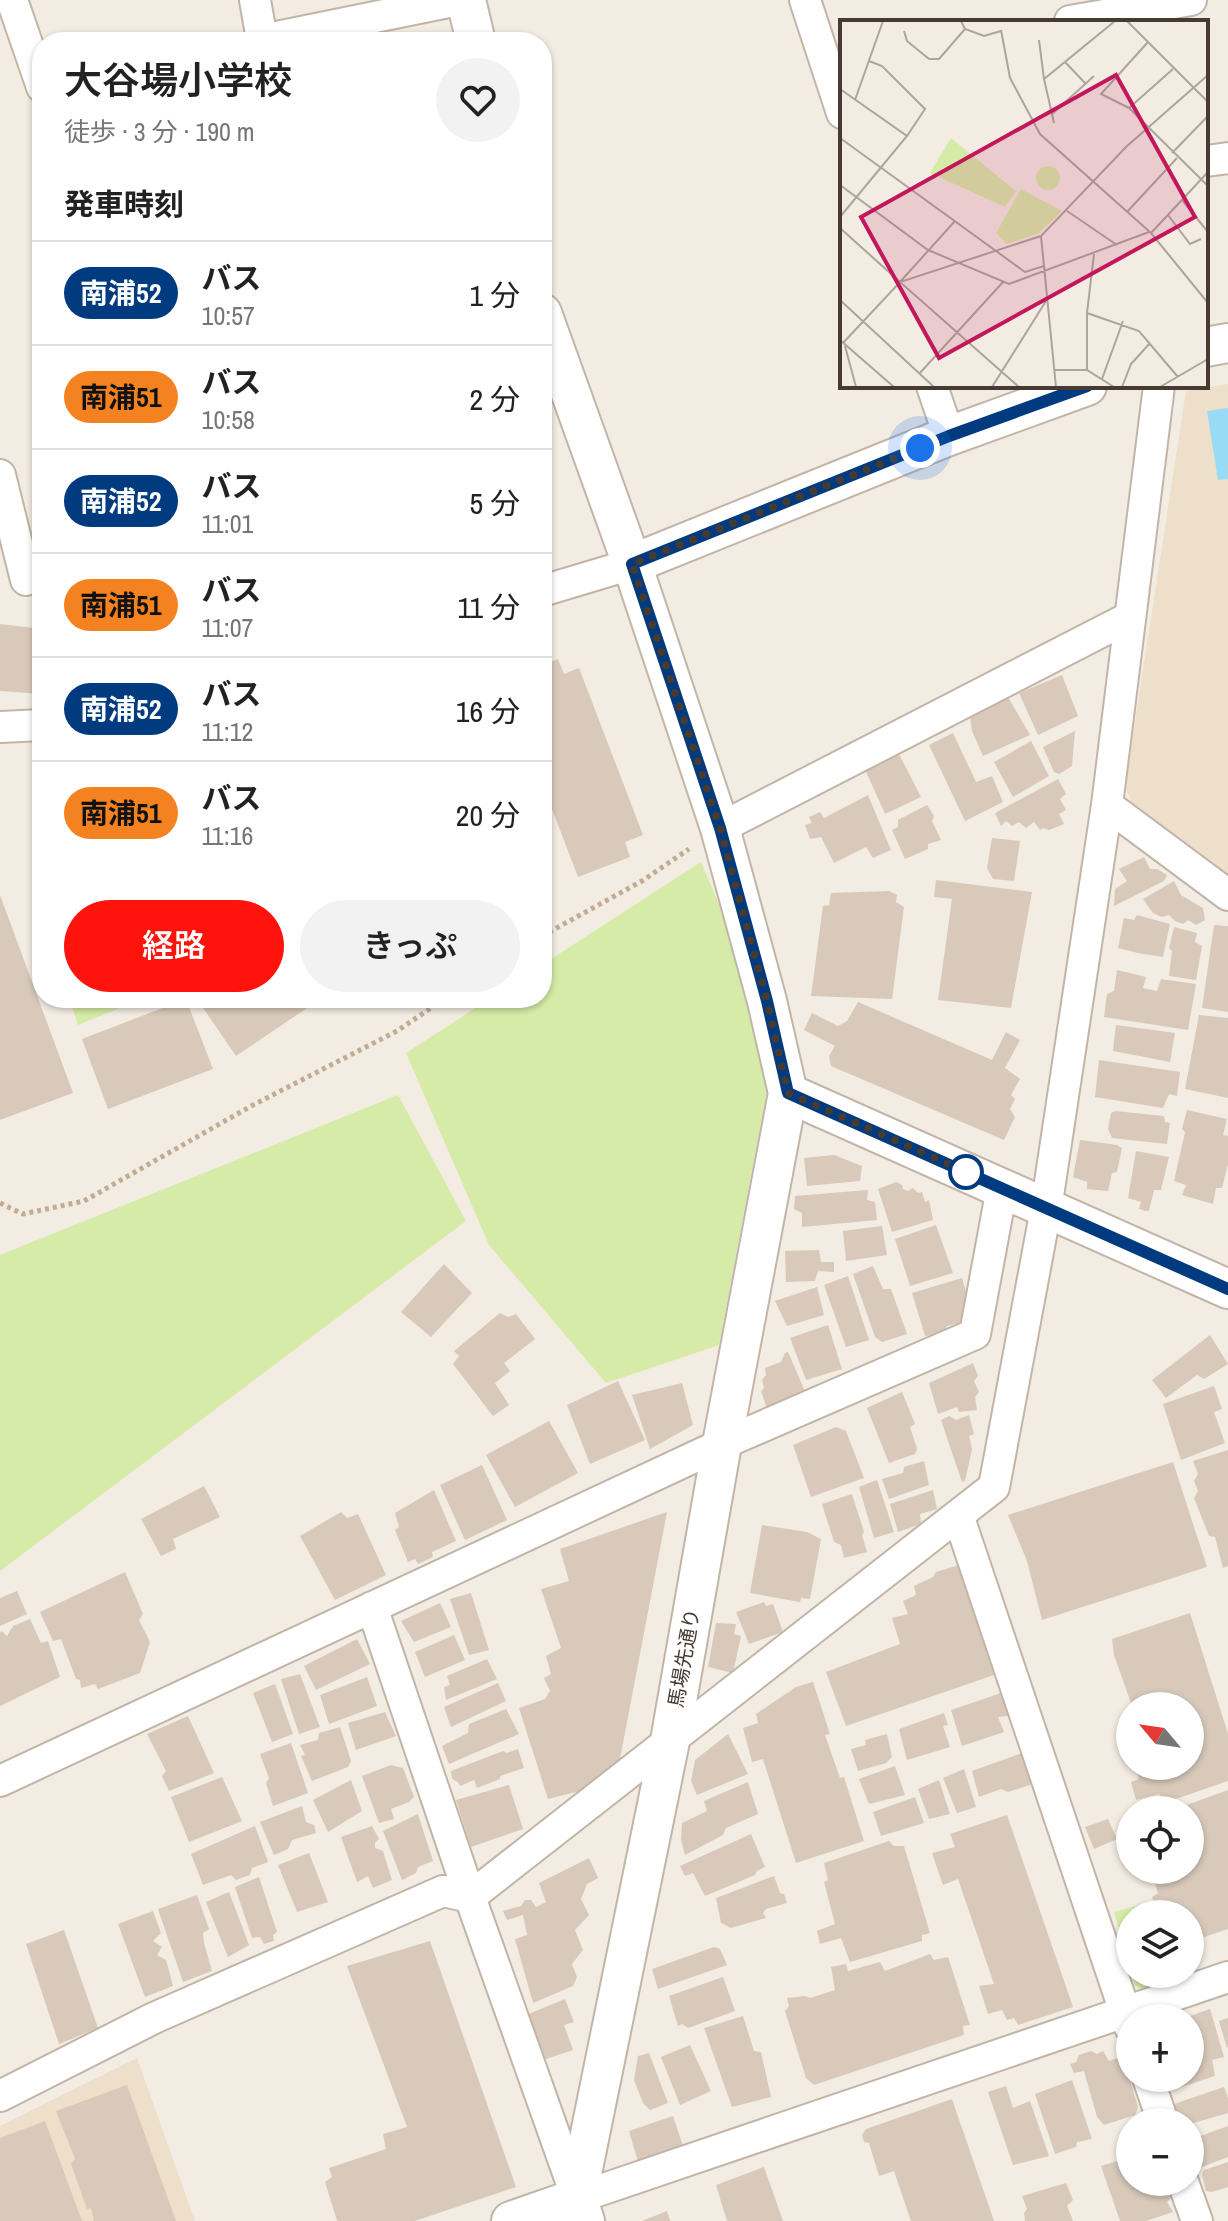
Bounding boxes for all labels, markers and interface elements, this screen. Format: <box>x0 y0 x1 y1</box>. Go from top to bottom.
inset map <box>840 20 1208 388</box>
text: 大谷場小学校 <box>64 55 292 106</box>
button: heart <box>436 58 520 142</box>
text: 徒歩 · 3 分 · 190 m <box>64 114 255 149</box>
text: 発車時刻 <box>64 184 184 224</box>
text: バス <box>202 258 262 298</box>
text: 南浦52 <box>80 274 162 312</box>
text: 1 分 <box>469 275 520 315</box>
text: 10:57 <box>202 298 255 333</box>
text: バス <box>202 362 262 402</box>
text: 南浦51 <box>80 378 162 416</box>
text: 2 分 <box>469 379 520 419</box>
text: 10:58 <box>202 402 255 437</box>
your location <box>900 428 940 468</box>
text: バス <box>202 466 262 506</box>
text: 南浦52 <box>80 482 162 520</box>
text: 5 分 <box>469 483 520 523</box>
text: 11:01 <box>202 506 253 541</box>
text: バス <box>202 570 262 610</box>
text: 南浦51 <box>80 586 162 624</box>
text: 11 分 <box>458 587 520 627</box>
text: 11:07 <box>202 610 253 645</box>
text: バス <box>202 674 262 714</box>
text: 南浦52 <box>80 690 162 728</box>
text: 16 分 <box>456 691 520 731</box>
text: 11:12 <box>202 714 253 749</box>
text: バス <box>202 778 262 818</box>
text: 南浦51 <box>80 794 162 832</box>
text: 20 分 <box>456 795 520 835</box>
text: 11:16 <box>202 818 253 853</box>
button: 経路 <box>64 900 284 992</box>
button: きっぷ <box>300 900 520 992</box>
unlabelled marker <box>949 1155 983 1189</box>
street label: 馬場先通り <box>662 1606 705 1709</box>
north arrow <box>1116 1692 1204 1780</box>
map controls <box>1116 1692 1204 2196</box>
button: locate <box>1116 1796 1204 1884</box>
button: layers <box>1116 1900 1204 1988</box>
button: + <box>1116 2004 1204 2092</box>
button: − <box>1116 2108 1204 2196</box>

